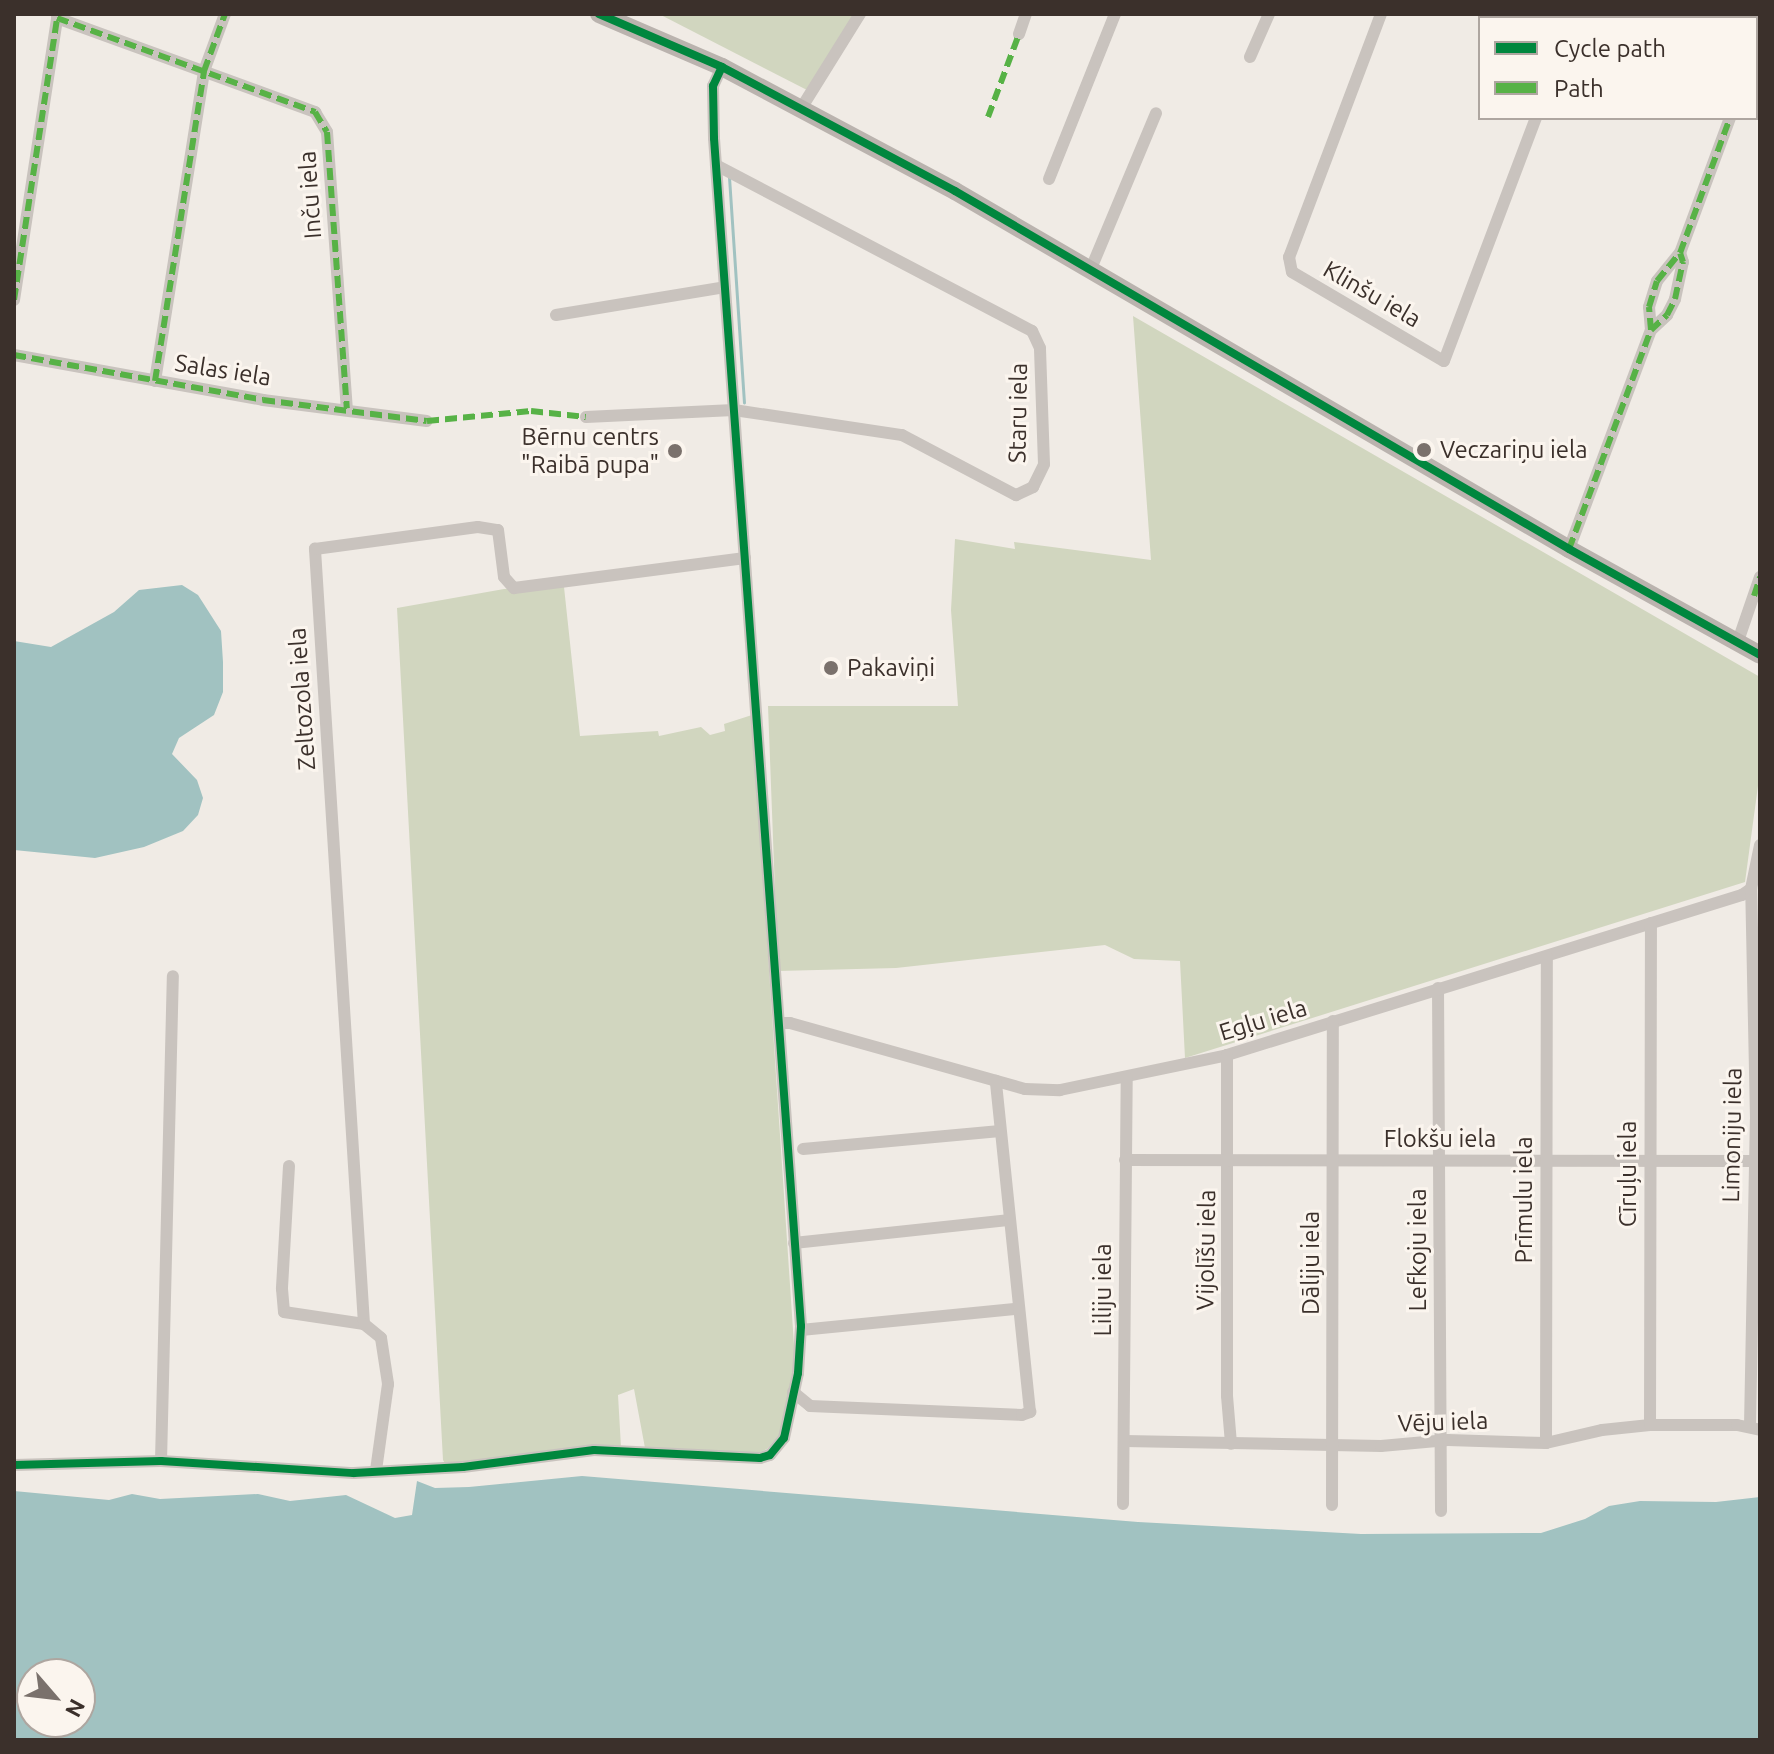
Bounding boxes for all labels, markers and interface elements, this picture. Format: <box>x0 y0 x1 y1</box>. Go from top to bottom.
legend <box>1478 16 1758 120</box>
text: Cycle path <box>1554 35 1666 62</box>
text: Path <box>1554 75 1604 102</box>
street label: Inču iela <box>293 150 327 240</box>
street label: Klinšu iela <box>1318 255 1426 333</box>
street label: Salas iela <box>173 348 273 392</box>
street label: Staru iela <box>1003 363 1033 463</box>
place label: Bērnu centrs "Raibā pupa" <box>521 423 659 479</box>
place label: Veczariņu iela <box>1440 436 1588 464</box>
marker: Veczariņu iela <box>1415 441 1433 459</box>
marker: Bērnu centrs "Raibā pupa" <box>666 442 684 460</box>
street label: Zeltozola iela <box>283 627 321 771</box>
place label: Pakaviņi <box>847 654 935 682</box>
marker: Pakaviņi <box>822 659 840 677</box>
street label: Egļu iela <box>1216 993 1310 1047</box>
street label: Limoniju iela <box>1716 1067 1748 1203</box>
street label: Cīruļu iela <box>1614 1121 1642 1227</box>
street label: Flokšu iela <box>1384 1125 1496 1153</box>
street label: Prīmulu iela <box>1510 1137 1538 1263</box>
street label: Lefkoju iela <box>1404 1188 1432 1312</box>
street label: Vijolīšu iela <box>1191 1189 1221 1311</box>
street label: Dāliju iela <box>1297 1211 1325 1315</box>
street label: Liliju iela <box>1089 1244 1117 1336</box>
street label: Vēju iela <box>1397 1406 1489 1438</box>
north arrow <box>16 1658 96 1738</box>
text: N <box>61 1695 91 1722</box>

